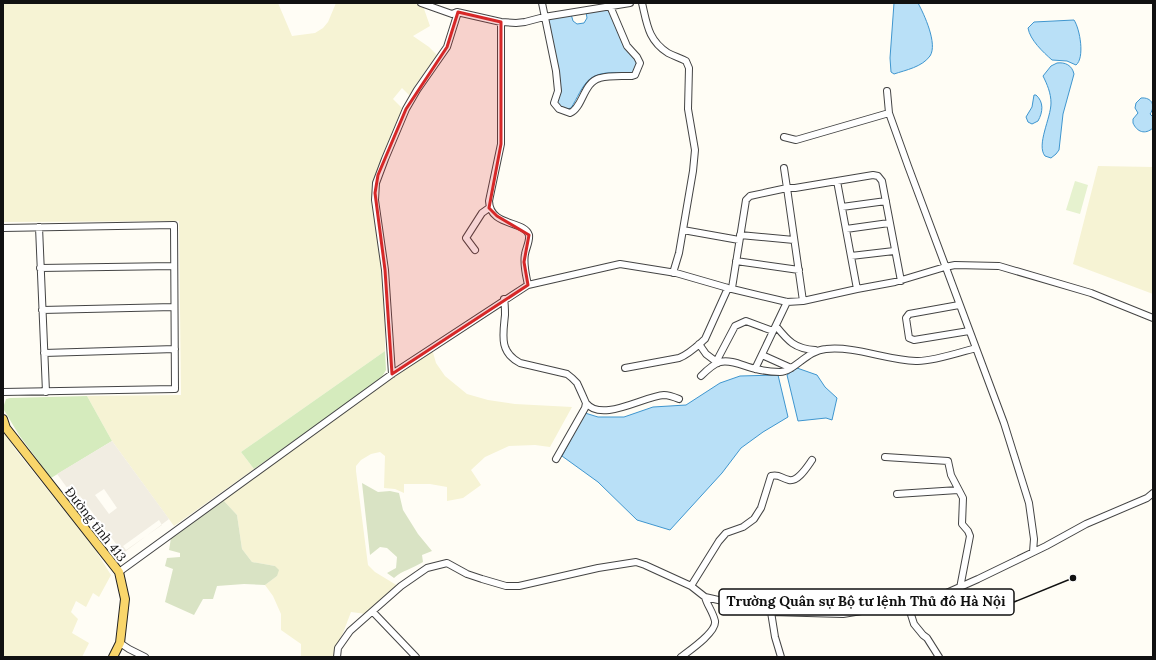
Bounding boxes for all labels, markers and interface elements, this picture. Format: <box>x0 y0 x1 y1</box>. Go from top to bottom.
street label: Đường tỉnh 413 <box>61 483 130 565</box>
callout: Trường Quân sự Bộ tư lệnh Thủ đô Hà Nội <box>719 589 1014 615</box>
text: Trường Quân sự Bộ tư lệnh Thủ đô Hà Nội <box>727 592 1006 610</box>

